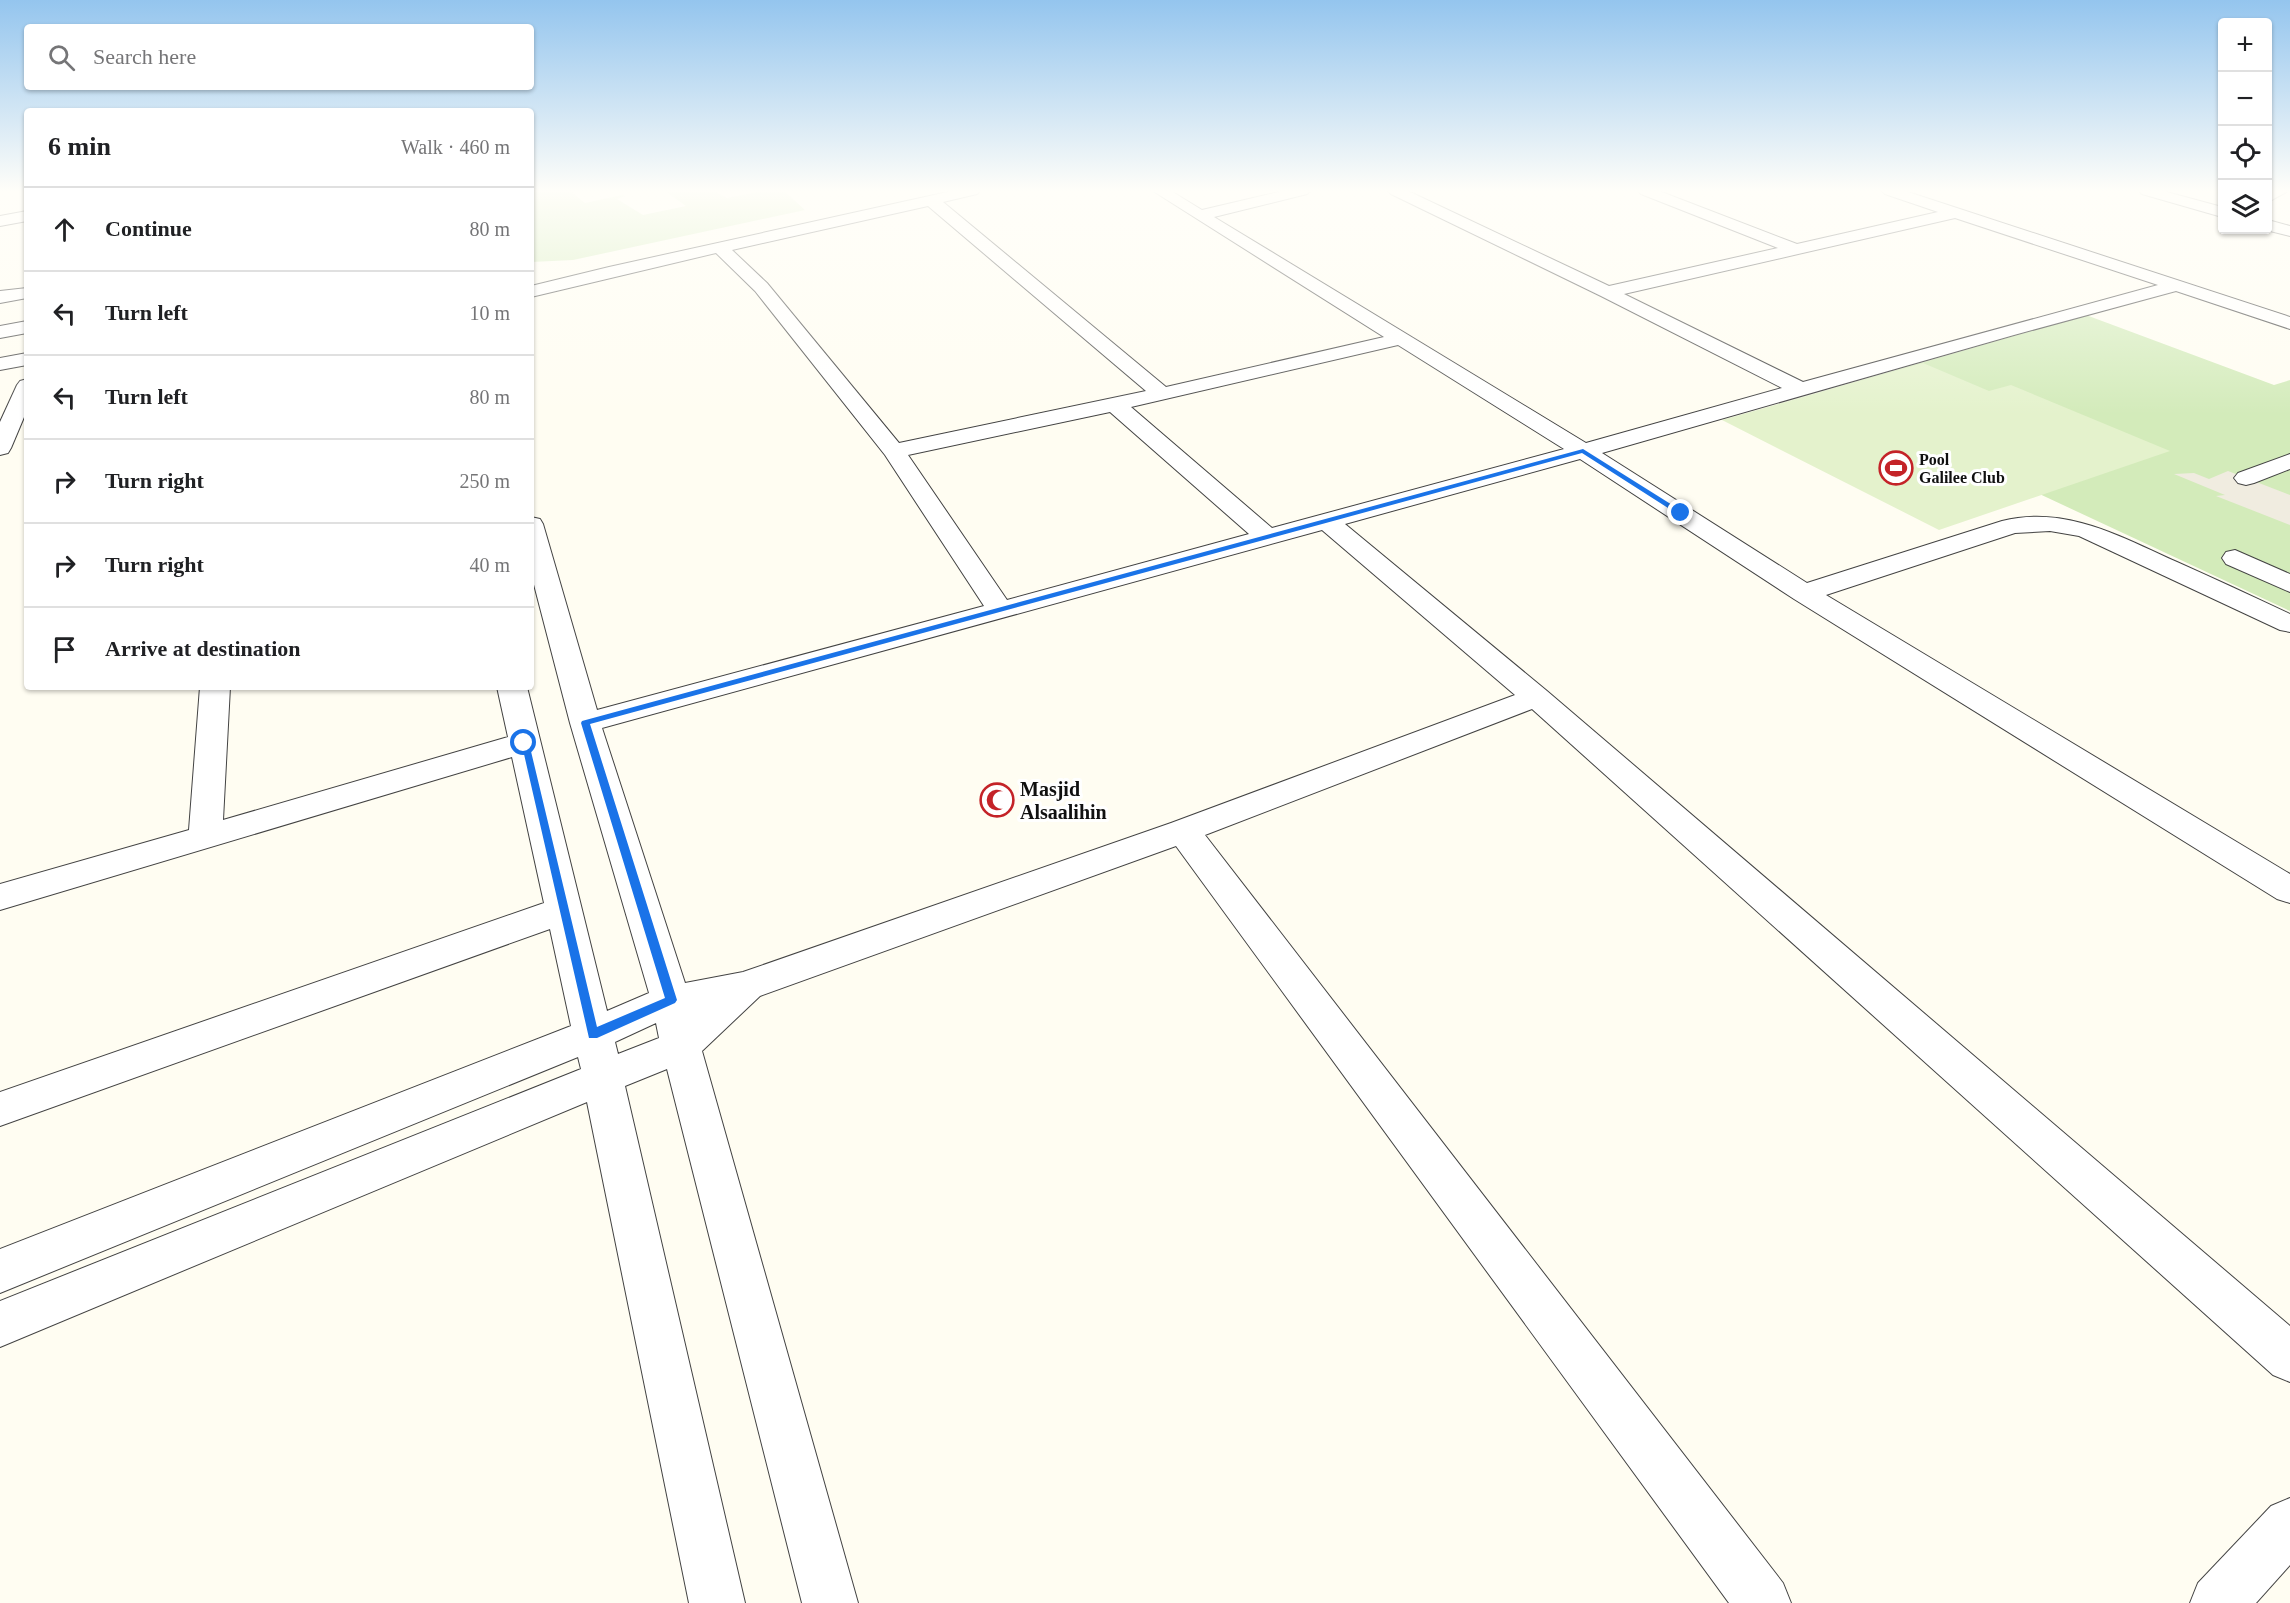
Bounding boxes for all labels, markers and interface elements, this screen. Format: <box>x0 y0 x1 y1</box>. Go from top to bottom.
map controls <box>2218 18 2272 234</box>
button: + <box>2218 18 2272 72</box>
search box <box>24 24 534 90</box>
icon: search <box>45 41 78 74</box>
text: Search here <box>93 44 196 69</box>
button: − <box>2218 72 2272 126</box>
button: locate <box>2218 126 2272 180</box>
text: 6 min <box>48 132 111 161</box>
text: Walk · 460 m <box>401 136 510 158</box>
button: layers <box>2218 180 2272 234</box>
icon: ahead <box>48 213 81 246</box>
text: Continue <box>105 216 192 241</box>
text: 80 m <box>469 218 510 240</box>
icon: left <box>48 297 81 330</box>
text: Turn left <box>105 300 188 325</box>
text: 10 m <box>469 302 510 324</box>
icon: left <box>48 381 81 414</box>
text: Turn left <box>105 384 188 409</box>
text: 80 m <box>469 386 510 408</box>
sports icon: Pool Galilee Club <box>1878 450 1914 486</box>
place label: Pool Galilee Club <box>1919 451 2005 486</box>
icon: right <box>48 465 81 498</box>
text: Turn right <box>105 468 204 493</box>
text: 250 m <box>459 470 510 492</box>
route end <box>1667 499 1693 525</box>
icon: right <box>48 549 81 582</box>
text: Turn right <box>105 552 204 577</box>
text: 40 m <box>469 554 510 576</box>
icon: arrive <box>48 633 81 666</box>
text: Arrive at destination <box>105 636 301 661</box>
route start <box>510 729 536 755</box>
place label: Masjid Alsaalihin <box>1020 778 1107 823</box>
mosque icon: Masjid Alsaalihin <box>979 782 1015 818</box>

